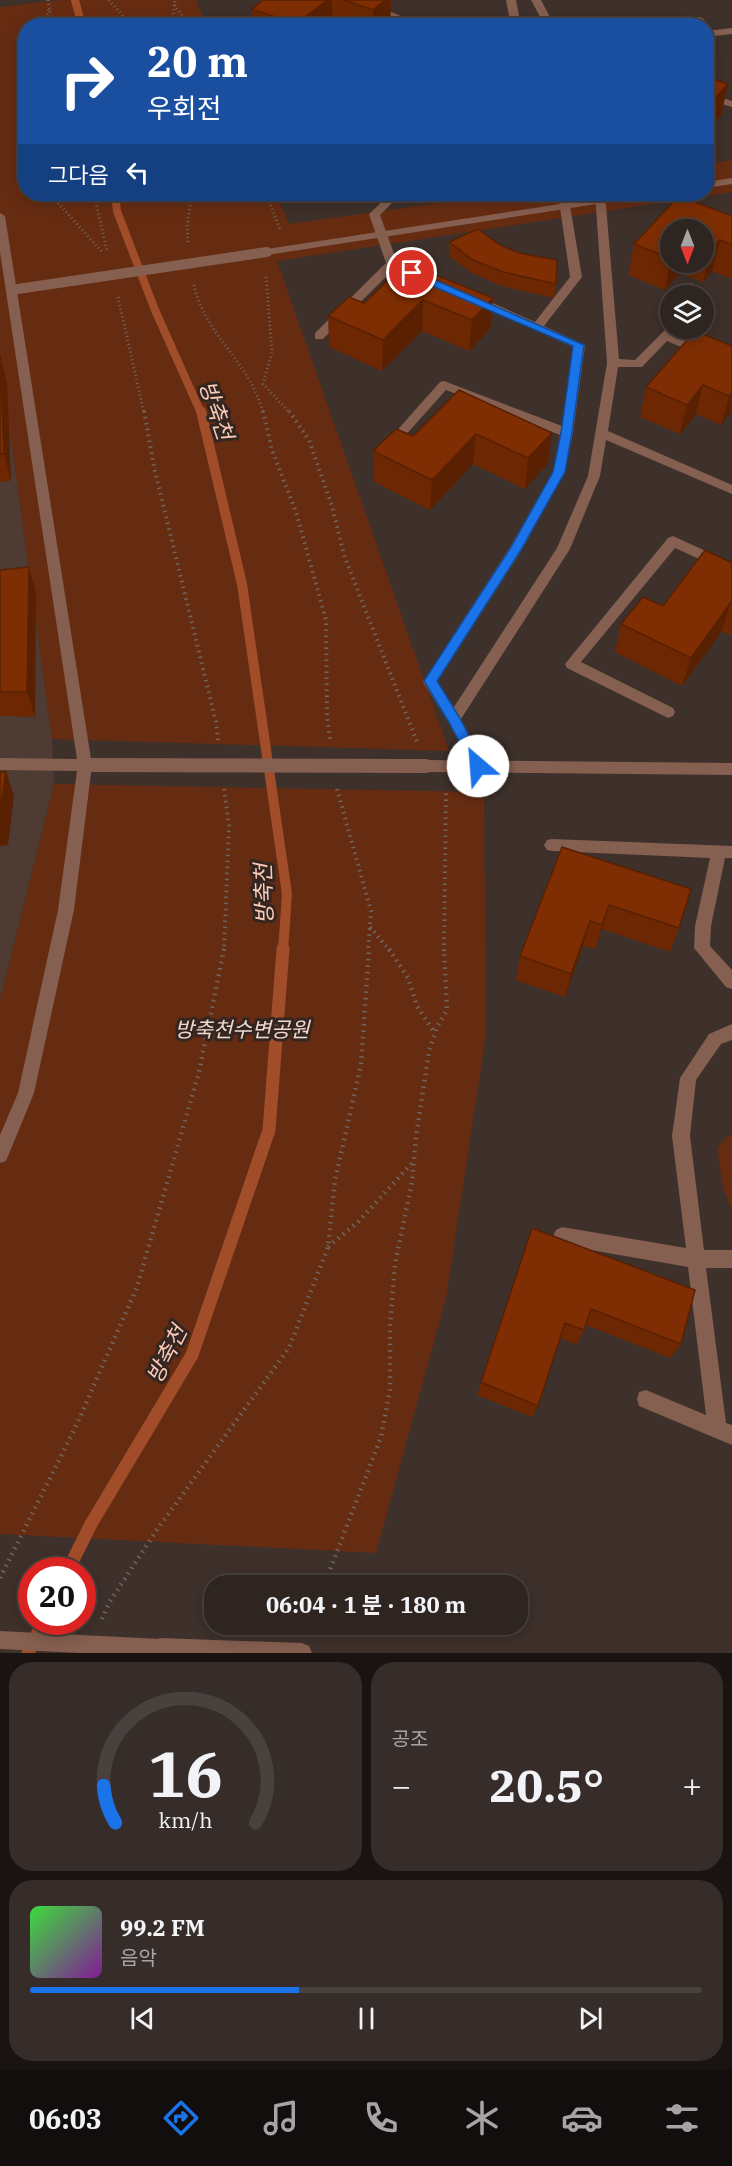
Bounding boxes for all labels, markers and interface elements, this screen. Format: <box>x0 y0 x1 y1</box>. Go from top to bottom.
text: 20 m <box>147 34 248 89</box>
icon: right <box>48 42 126 120</box>
text: 우회전 <box>147 90 222 125</box>
icon: left <box>121 156 154 189</box>
text: 그다음 <box>48 160 109 189</box>
north arrow <box>660 219 714 273</box>
map controls <box>660 219 714 339</box>
pin <box>386 247 437 298</box>
icon: arrive <box>395 256 428 289</box>
button: layers <box>660 285 714 339</box>
water label: 방축천 <box>193 377 241 446</box>
position arrow <box>446 734 510 798</box>
water label: 방축천 <box>247 860 279 925</box>
park label: 방축천수변공원 <box>174 1015 311 1043</box>
water label: 방축천 <box>139 1318 194 1388</box>
speed limit sign: 20 <box>18 1557 96 1635</box>
text: 06:04 · 1 분 · 180 m <box>266 1590 466 1619</box>
text: 공조 <box>392 1725 428 1752</box>
text: 16 <box>148 1733 223 1814</box>
text: 20.5° <box>489 1756 604 1814</box>
text: − <box>392 1764 411 1807</box>
text: + <box>682 1764 702 1807</box>
text: km/h <box>158 1807 212 1835</box>
text: 99.2 FM <box>120 1913 205 1942</box>
text: 음악 <box>120 1944 157 1971</box>
icon: previous <box>126 2002 159 2035</box>
icon: pause <box>350 2002 383 2035</box>
icon: next <box>574 2002 607 2035</box>
icon: directions <box>160 2097 202 2139</box>
icon: music <box>260 2097 302 2139</box>
icon: phone <box>360 2097 402 2139</box>
icon: climate <box>461 2097 503 2139</box>
icon: car <box>561 2097 603 2139</box>
icon: filters <box>661 2097 703 2139</box>
text: 06:03 <box>29 2101 102 2136</box>

